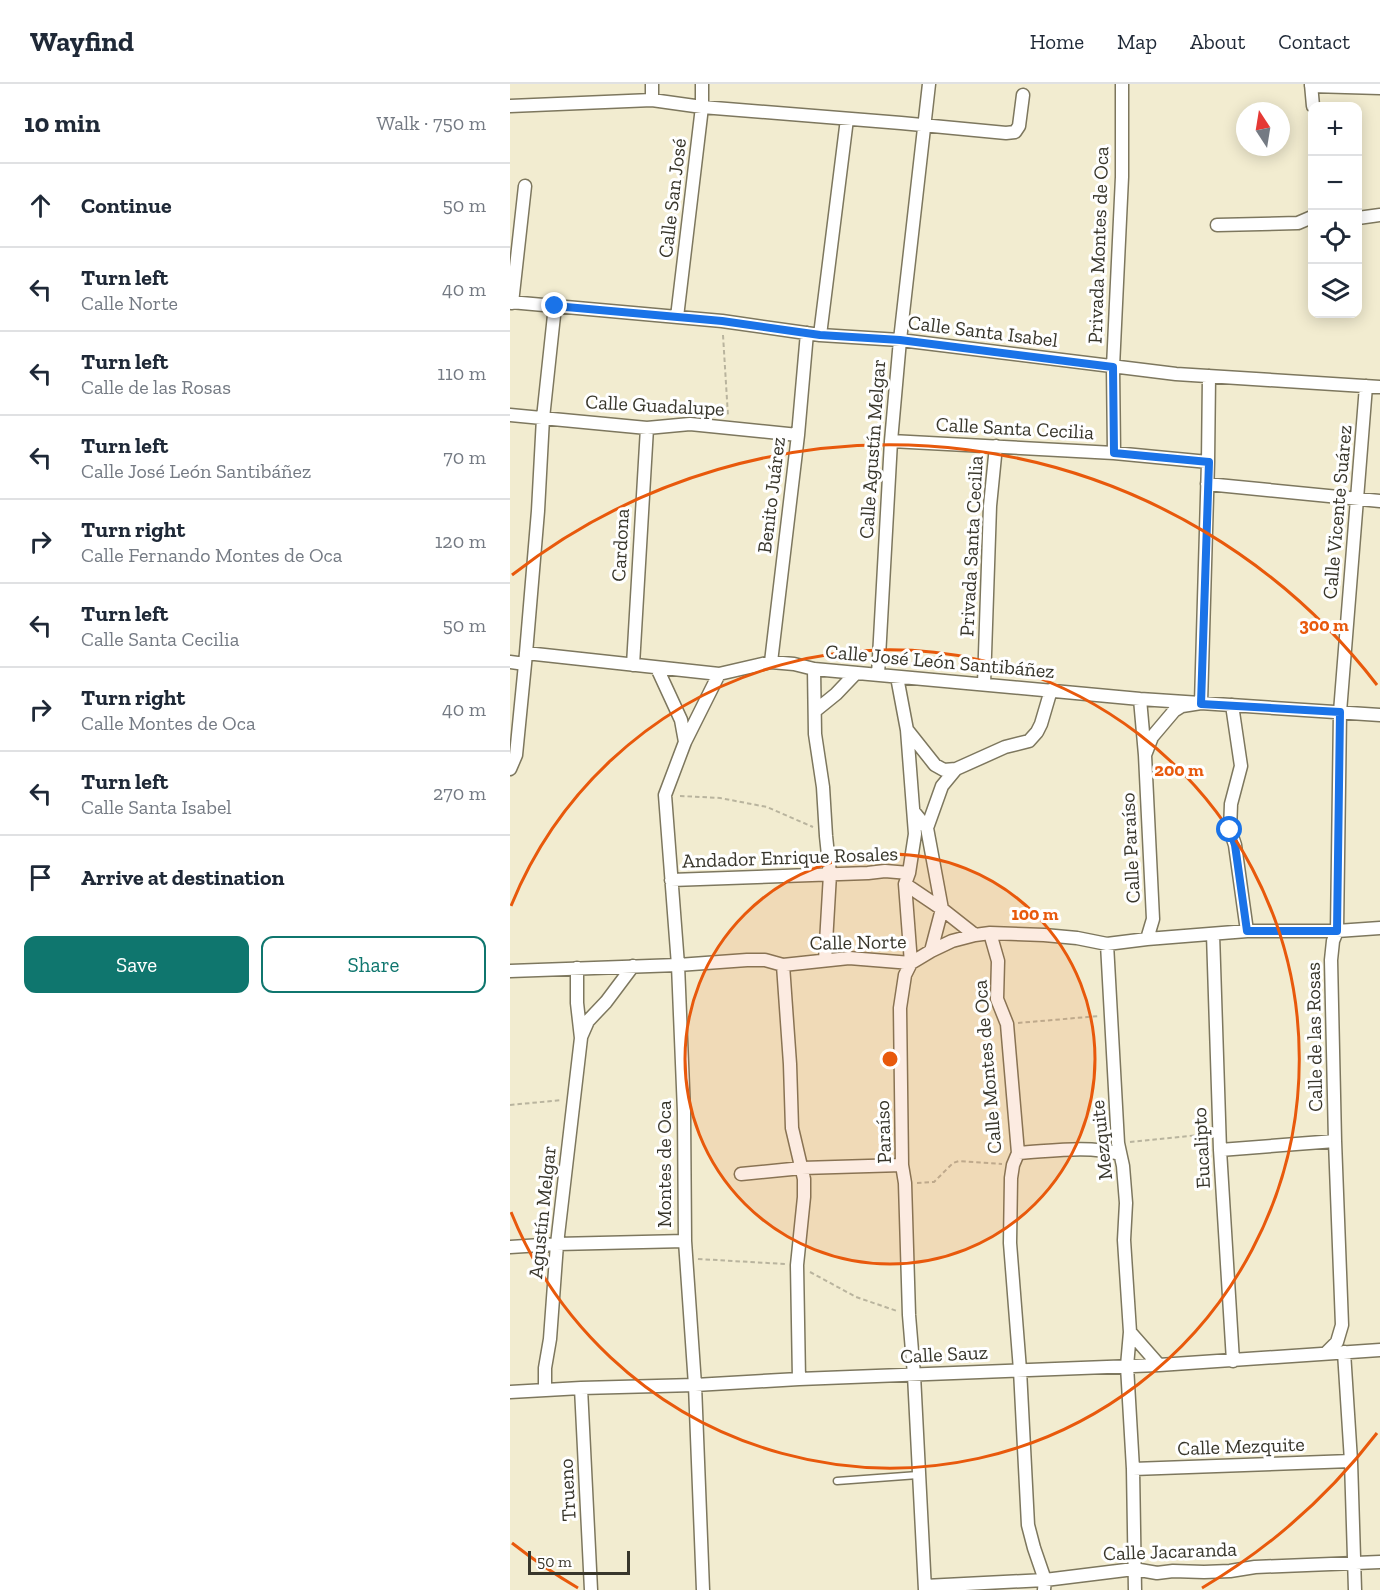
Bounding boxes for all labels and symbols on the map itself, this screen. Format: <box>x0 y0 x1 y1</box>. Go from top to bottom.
north arrow <box>1236 102 1290 156</box>
street label: Calle San José <box>653 137 691 259</box>
street label: Privada Montes de Oca <box>1083 145 1113 344</box>
route end <box>541 292 567 318</box>
street label: Calle Santa Isabel <box>907 310 1059 352</box>
street label: Calle Agustín Melgar <box>854 358 890 540</box>
street label: Calle Guadalupe <box>585 389 725 421</box>
street label: Calle Santa Cecilia <box>935 412 1095 444</box>
street label: Calle Vicente Suárez <box>1317 424 1357 600</box>
street label: Benito Juárez <box>752 435 790 555</box>
street label: Privada Santa Cecilia <box>954 454 988 637</box>
street label: Cardona <box>606 507 634 582</box>
text: 300 m <box>1299 614 1349 636</box>
street label: Calle José León Santibáñez <box>824 639 1056 683</box>
text: 200 m <box>1154 759 1204 781</box>
street label: Calle Paraíso <box>1115 792 1145 904</box>
route start <box>1216 816 1242 842</box>
street label: Andador Enrique Rosales <box>682 841 898 873</box>
text: 100 m <box>1011 903 1059 925</box>
street label: Calle Norte <box>809 929 907 955</box>
street label: Calle de las Rosas <box>1301 962 1327 1112</box>
street label: Calle Montes de Oca <box>967 979 1007 1155</box>
centre of rings <box>880 1049 900 1069</box>
street label: Mezquite <box>1085 1099 1117 1181</box>
street label: Montes de Oca <box>652 1100 676 1228</box>
street label: Paraíso <box>870 1100 896 1164</box>
street label: Eucalipto <box>1187 1107 1215 1189</box>
street label: Agustín Melgar <box>523 1144 561 1280</box>
street label: Calle Sauz <box>899 1340 989 1368</box>
street label: Calle Mezquite <box>1177 1432 1305 1460</box>
street label: Trueno <box>553 1458 581 1522</box>
street label: Calle Jacaranda <box>1103 1537 1238 1565</box>
scale bar <box>528 1548 630 1576</box>

